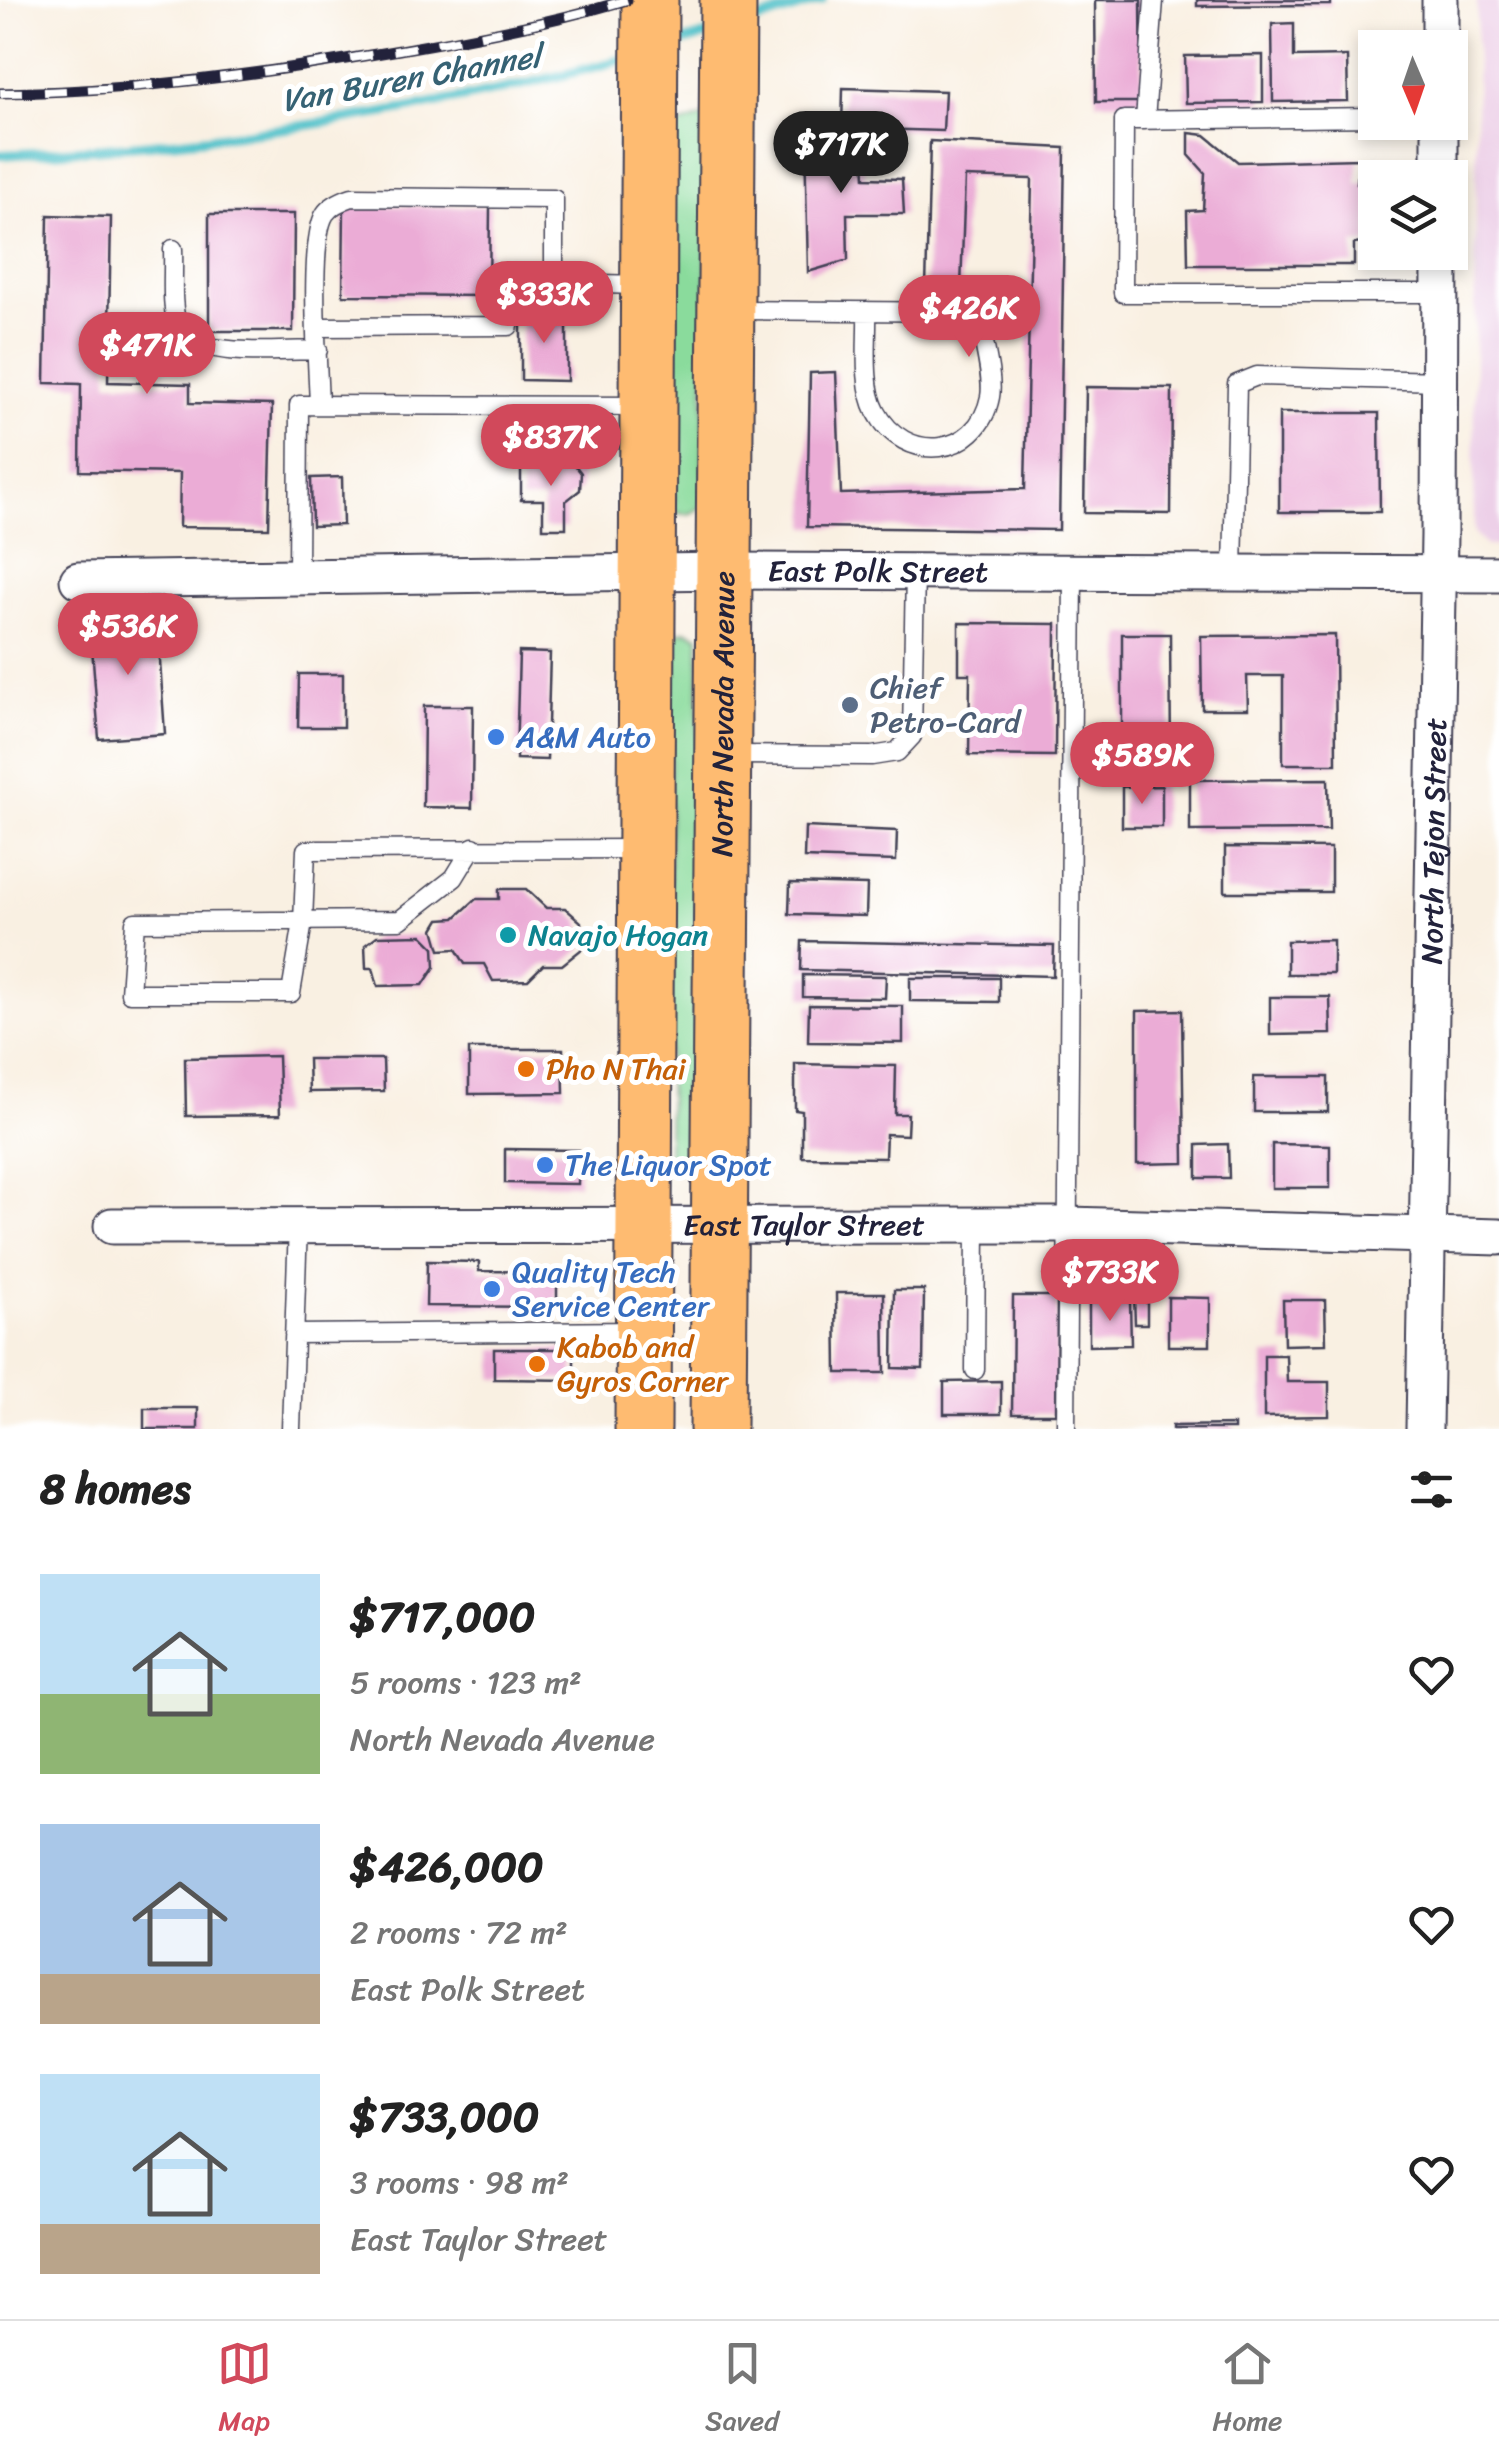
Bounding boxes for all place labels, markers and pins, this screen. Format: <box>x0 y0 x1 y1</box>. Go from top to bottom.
pin: $717K <box>771 111 911 196</box>
pin: $333K <box>474 261 614 346</box>
pin: $426K <box>899 275 1039 360</box>
pin: $471K <box>77 312 217 397</box>
pin: $837K <box>481 404 621 489</box>
pin: $536K <box>58 593 198 678</box>
place label: Chief Petro-Card <box>870 661 1022 749</box>
marker: Chief Petro-Card <box>839 694 861 716</box>
place label: A&M Auto <box>515 710 651 764</box>
pin: $589K <box>1072 722 1212 807</box>
marker: A&M Auto <box>485 726 507 748</box>
place label: Navajo Hogan <box>528 908 708 962</box>
marker: Navajo Hogan <box>497 924 519 946</box>
place label: Pho N Thai <box>546 1042 687 1096</box>
marker: Pho N Thai <box>515 1058 537 1080</box>
place label: The Liquor Spot <box>565 1138 772 1192</box>
marker: The Liquor Spot <box>534 1154 556 1176</box>
pin: $733K <box>1040 1239 1180 1324</box>
place label: Quality Tech Service Center <box>512 1245 711 1333</box>
marker: Quality Tech Service Center <box>481 1278 503 1300</box>
place label: Kabob and Gyros Corner <box>557 1320 730 1408</box>
marker: Kabob and Gyros Corner <box>526 1353 548 1375</box>

